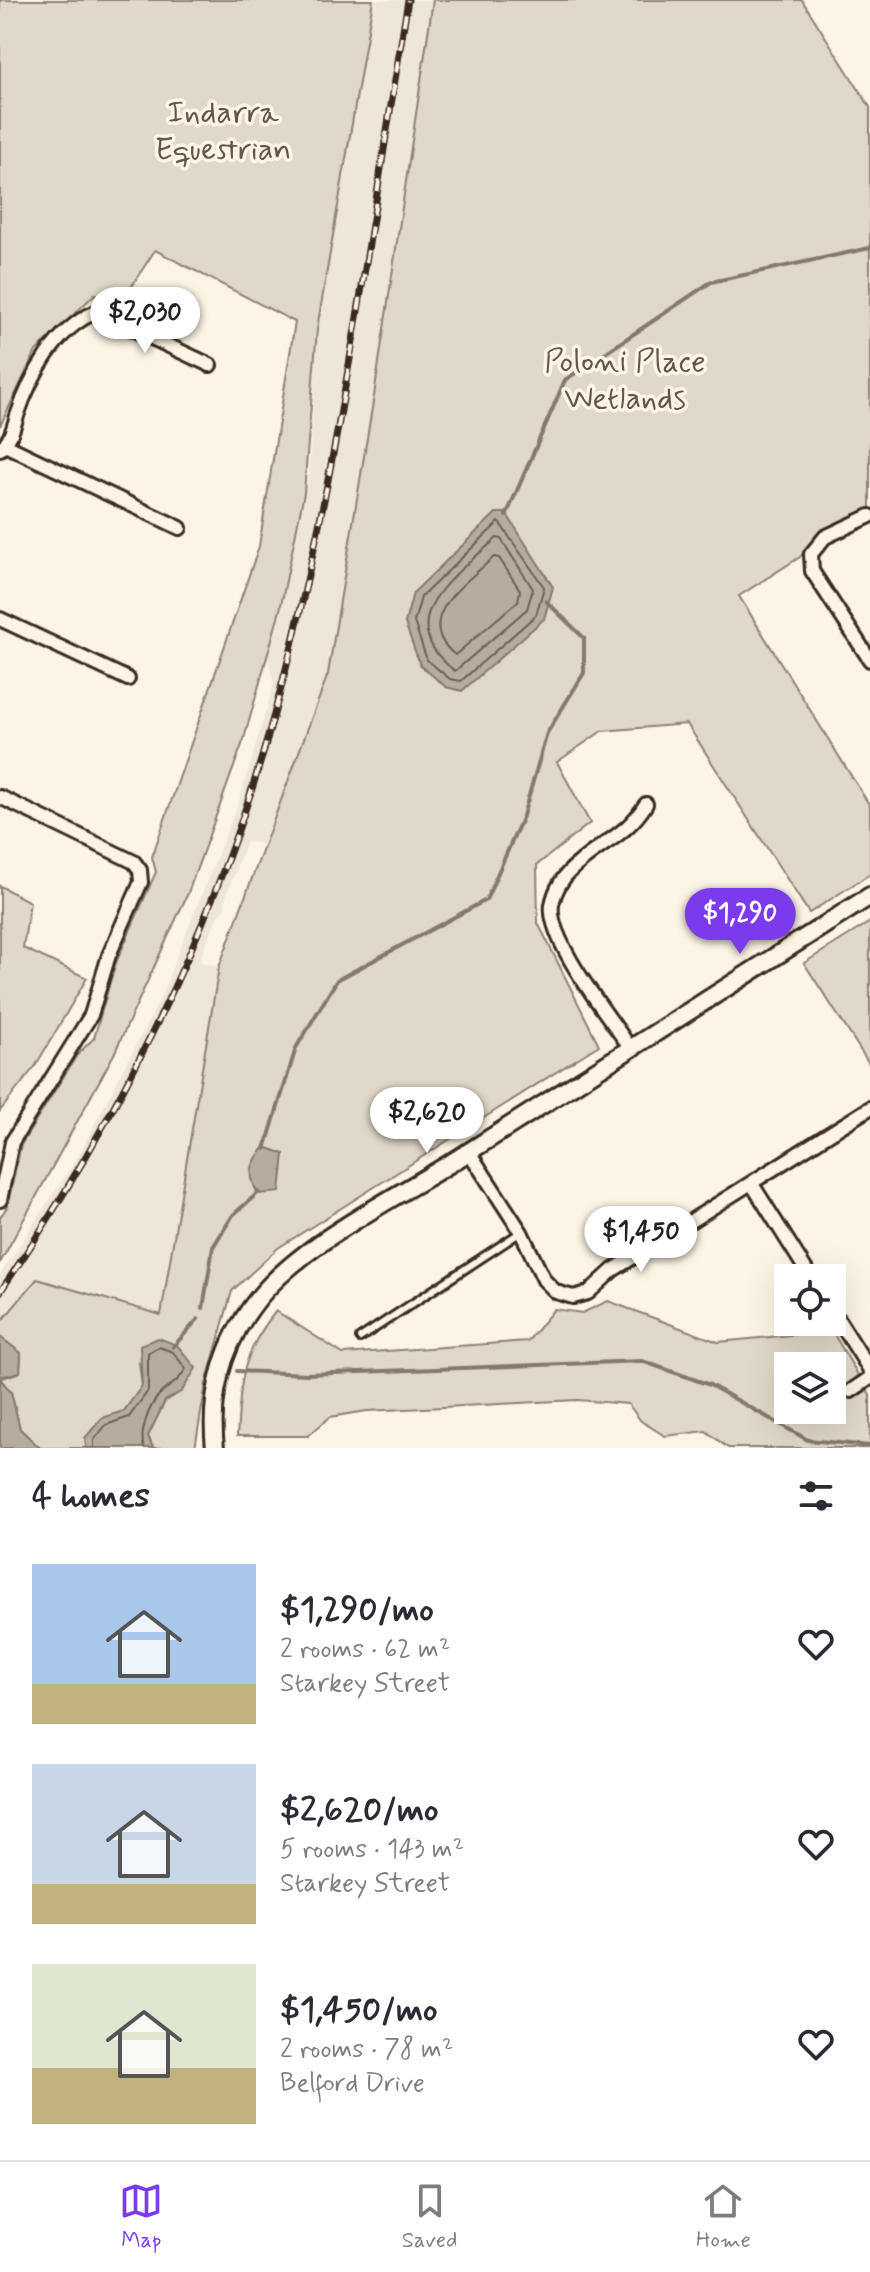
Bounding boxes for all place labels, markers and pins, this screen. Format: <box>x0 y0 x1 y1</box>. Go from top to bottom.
pin: $2,030 <box>80 287 210 355</box>
pin: $1,290 <box>675 888 805 956</box>
pin: $2,620 <box>362 1087 492 1155</box>
pin: $1,450 <box>576 1206 706 1274</box>

